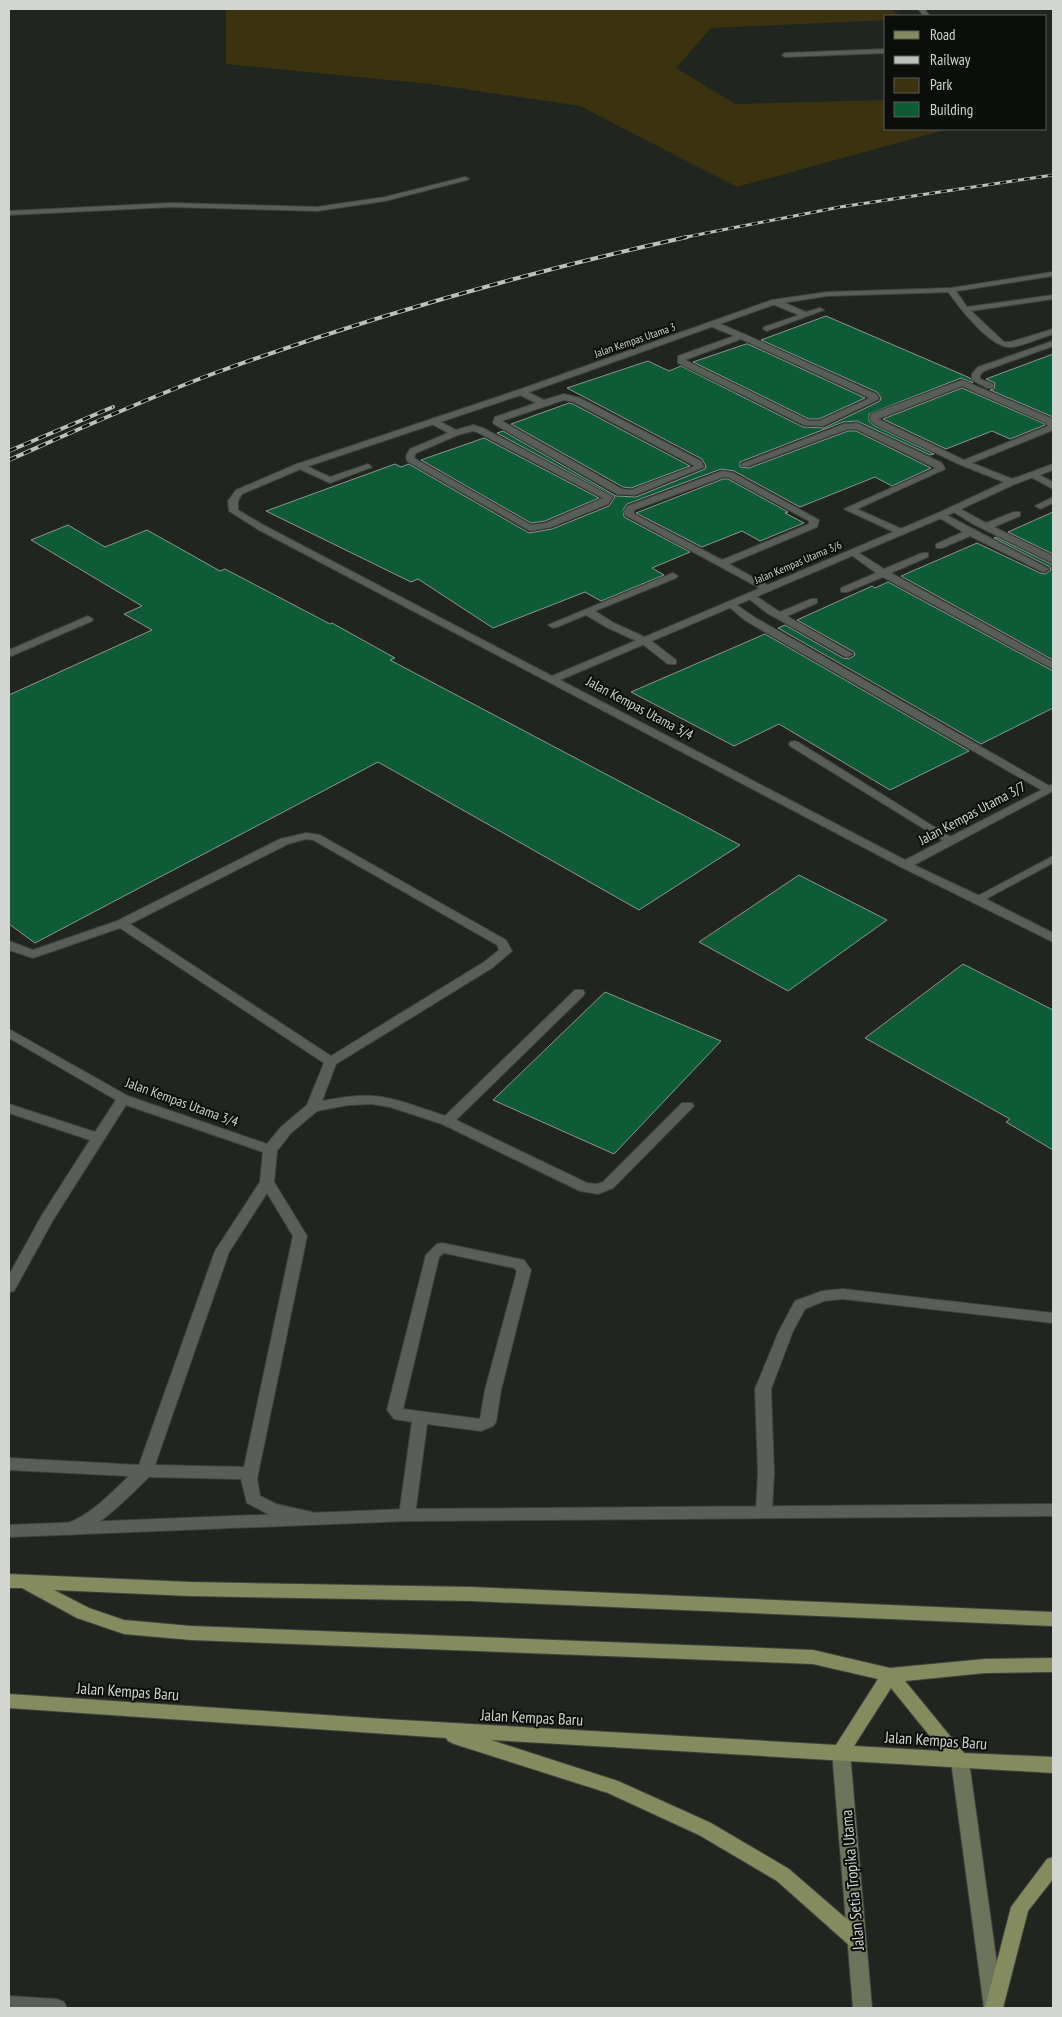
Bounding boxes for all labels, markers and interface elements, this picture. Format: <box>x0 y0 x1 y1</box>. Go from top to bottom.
legend <box>884 15 1047 130</box>
text: Road <box>930 25 956 44</box>
text: Railway <box>930 50 971 69</box>
text: Park <box>930 75 952 94</box>
text: Building <box>930 100 973 119</box>
street label: Jalan Kempas Utama 3 <box>592 320 678 361</box>
street label: Jalan Kempas Utama 3/6 <box>751 537 844 587</box>
street label: Jalan Kempas Utama 3/4 <box>582 672 697 744</box>
street label: Jalan Kempas Utama 3/7 <box>914 777 1029 849</box>
street label: Jalan Kempas Utama 3/4 <box>122 1073 242 1131</box>
street label: Jalan Kempas Baru <box>75 1677 180 1705</box>
street label: Jalan Kempas Baru <box>479 1704 584 1730</box>
street label: Jalan Kempas Baru <box>883 1726 988 1754</box>
street label: Jalan Setia Tropika Utama <box>836 1809 868 1952</box>

